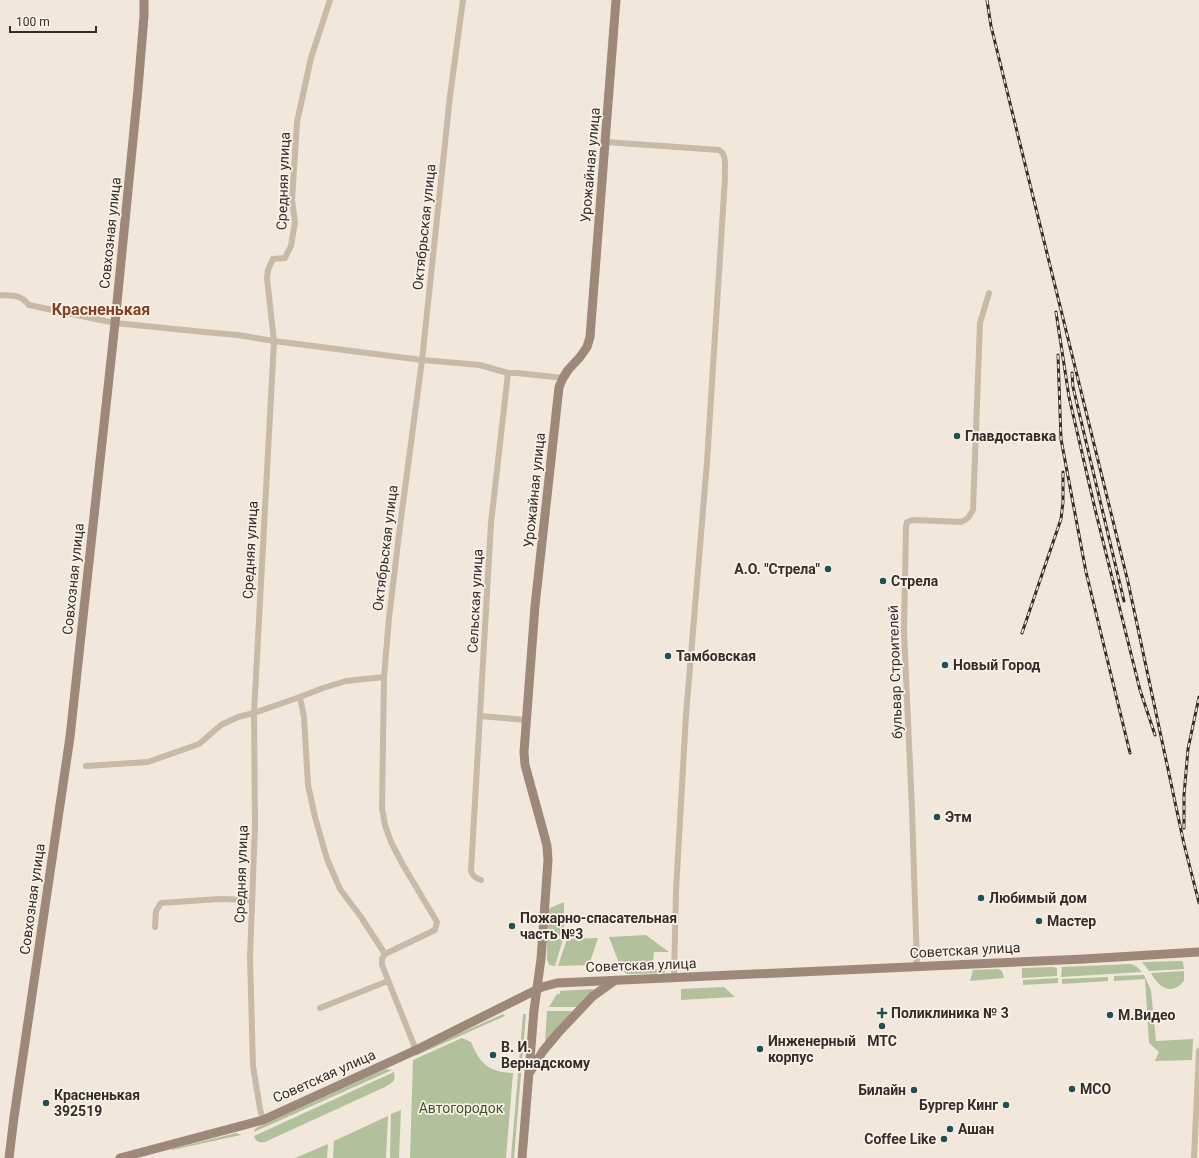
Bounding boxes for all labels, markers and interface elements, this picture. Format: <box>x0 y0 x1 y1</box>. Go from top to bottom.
scale bar <box>10 8 96 34</box>
text: 100 m <box>16 15 50 29</box>
street label: Урожайная улица <box>577 107 603 223</box>
street label: Средняя улица <box>273 132 293 230</box>
street label: Октябрьская улица <box>409 163 439 291</box>
street label: Совхозная улица <box>96 176 124 290</box>
district label: Красненькая <box>52 300 150 319</box>
place label: Главдоставка <box>965 428 1057 444</box>
marker: Главдоставка <box>952 431 962 441</box>
street label: Урожайная улица <box>520 432 548 548</box>
street label: Октябрьская улица <box>369 484 401 612</box>
street label: Средняя улица <box>239 501 261 599</box>
street label: Совхозная улица <box>59 522 87 636</box>
street label: Сельская улица <box>464 548 486 654</box>
place label: А.О. "Стрела" <box>734 561 821 577</box>
marker: А.О. "Стрела" <box>823 564 833 574</box>
place label: Стрела <box>891 573 939 589</box>
marker: Стрела <box>878 576 888 586</box>
street label: бульвар Строителей <box>885 605 905 739</box>
place label: Тамбовская <box>676 648 756 664</box>
marker: Тамбовская <box>663 651 673 661</box>
place label: Новый Город <box>953 657 1041 673</box>
marker: Новый Город <box>940 660 950 670</box>
place label: Этм <box>945 809 972 825</box>
marker: Этм <box>932 812 942 822</box>
street label: Средняя улица <box>231 825 251 923</box>
street label: Совхозная улица <box>16 842 48 956</box>
place label: Любимый дом <box>989 890 1087 906</box>
marker: Любимый дом <box>976 893 986 903</box>
place label: Пожарно-спасательная часть №3 <box>520 910 677 942</box>
place label: Мастер <box>1047 913 1096 929</box>
marker: Мастер <box>1034 916 1044 926</box>
marker: Пожарно-спасательная часть №3 <box>507 921 517 931</box>
street label: Советская улица <box>909 939 1021 961</box>
street label: Советская улица <box>585 955 697 975</box>
place label: Поликлиника № 3 <box>891 1005 1009 1021</box>
marker: Поликлиника № 3 <box>876 1007 888 1019</box>
place label: М.Видео <box>1118 1007 1176 1023</box>
marker: М.Видео <box>1105 1010 1115 1020</box>
marker: МТС <box>877 1021 887 1031</box>
place label: Инженерный корпус <box>768 1033 856 1065</box>
place label: МТС <box>867 1033 897 1049</box>
place label: В. И. Вернадскому <box>501 1039 591 1071</box>
marker: Инженерный корпус <box>755 1044 765 1054</box>
street label: Советская улица <box>270 1046 378 1106</box>
marker: В. И. Вернадскому <box>488 1050 498 1060</box>
place label: МСО <box>1080 1081 1111 1097</box>
place label: Билайн <box>858 1082 906 1098</box>
marker: МСО <box>1067 1084 1077 1094</box>
marker: Билайн <box>909 1085 919 1095</box>
place label: Красненькая 392519 <box>54 1087 140 1119</box>
place label: Бургер Кинг <box>919 1097 998 1113</box>
marker: Красненькая 392519 <box>41 1098 51 1108</box>
park label: Автогородок <box>419 1100 504 1116</box>
marker: Бургер Кинг <box>1001 1100 1011 1110</box>
place label: Ашан <box>958 1121 994 1137</box>
marker: Ашан <box>945 1124 955 1134</box>
place label: Coffee Like <box>864 1131 936 1147</box>
marker: Coffee Like <box>939 1134 949 1144</box>

